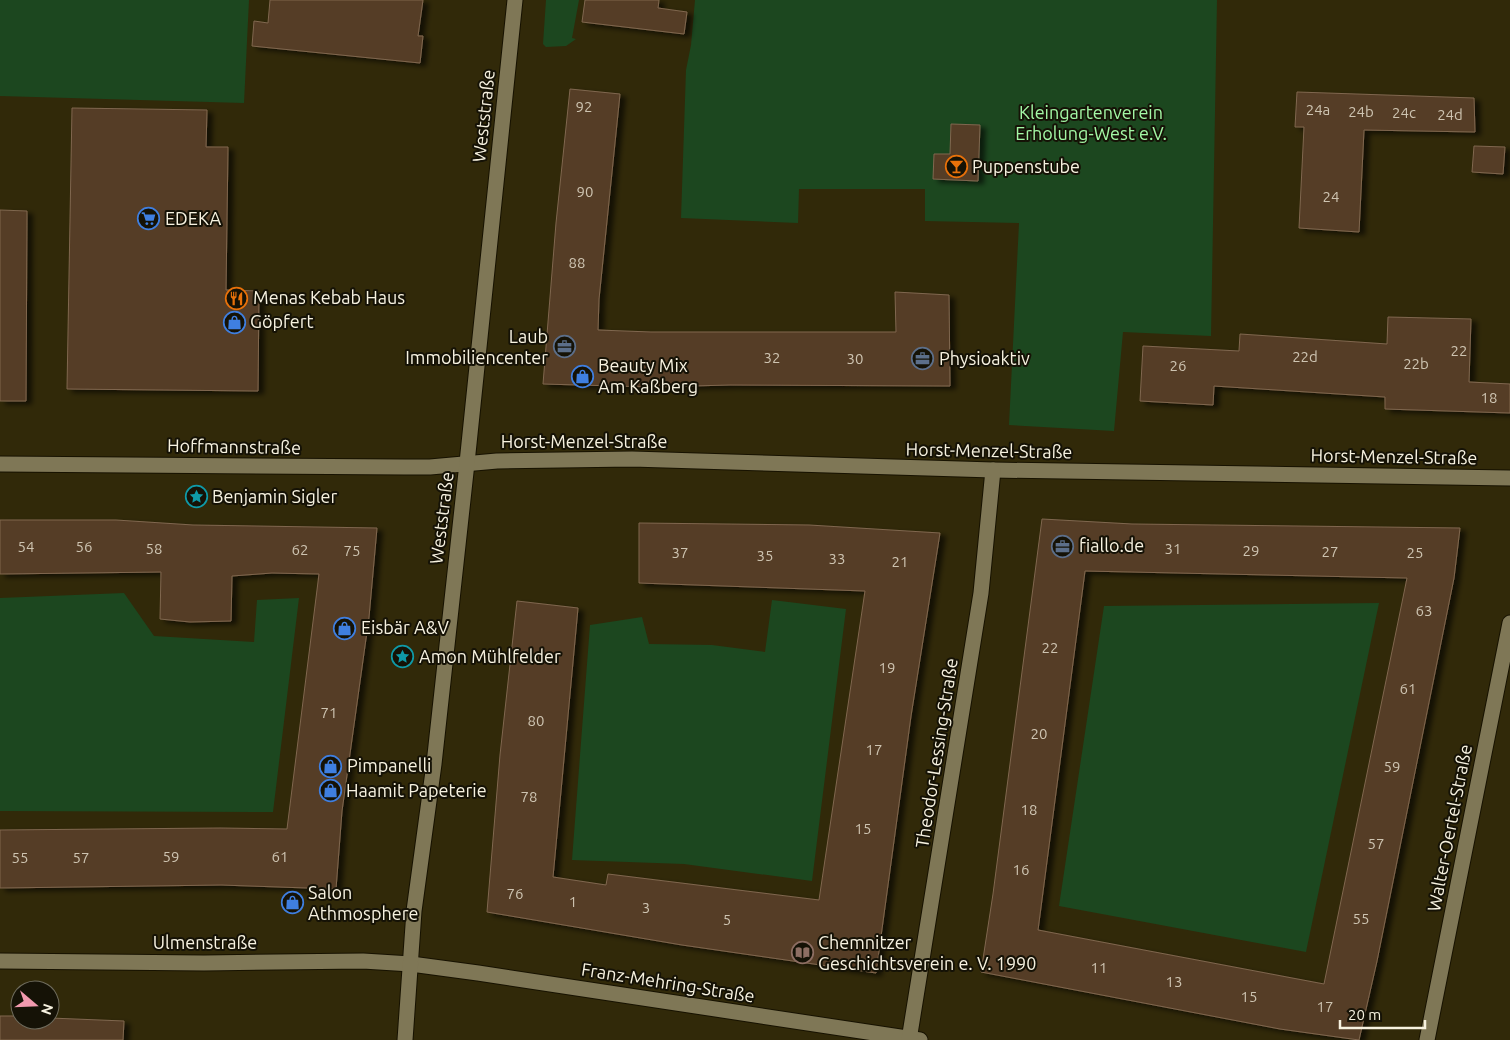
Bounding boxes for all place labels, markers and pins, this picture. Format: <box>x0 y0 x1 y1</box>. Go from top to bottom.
bar icon: Puppenstube <box>944 155 968 179</box>
place label: Puppenstube <box>972 156 1080 176</box>
supermarket icon: EDEKA <box>137 207 161 231</box>
place label: EDEKA <box>165 208 221 228</box>
restaurant icon: Menas Kebab Haus <box>225 286 249 310</box>
place label: Menas Kebab Haus <box>253 287 405 307</box>
shop icon: Göpfert <box>222 310 246 334</box>
place label: Göpfert <box>250 311 314 331</box>
place label: Laub Immobiliencenter <box>405 326 548 367</box>
office icon: Laub Immobiliencenter <box>552 335 576 359</box>
office icon: Physioaktiv <box>911 347 935 371</box>
place label: Physioaktiv <box>939 348 1030 368</box>
place label: Beauty Mix Am Kaßberg <box>598 355 698 396</box>
shop icon: Beauty Mix Am Kaßberg <box>570 364 594 388</box>
place icon: Benjamin Sigler <box>184 485 208 509</box>
place label: Benjamin Sigler <box>212 486 337 506</box>
office icon: fiallo.de <box>1051 534 1075 558</box>
place label: fiallo.de <box>1079 535 1144 555</box>
shop icon: Eisbär A&V <box>333 616 357 640</box>
place label: Eisbär A&V <box>361 617 449 637</box>
place icon: Amon Mühlfelder <box>391 645 415 669</box>
place label: Amon Mühlfelder <box>419 646 561 666</box>
shop icon: Pimpanelli <box>319 754 343 778</box>
place label: Pimpanelli <box>347 755 431 775</box>
shop icon: Haamit Papeterie <box>318 779 342 803</box>
place label: Haamit Papeterie <box>346 780 487 800</box>
place label: Salon Athmosphere <box>308 882 418 923</box>
shop icon: Salon Athmosphere <box>280 891 304 915</box>
place label: Chemnitzer Geschichtsverein e. V. 1990 <box>818 932 1036 973</box>
library icon: Chemnitzer Geschichtsverein e. V. 1990 <box>790 941 814 965</box>

